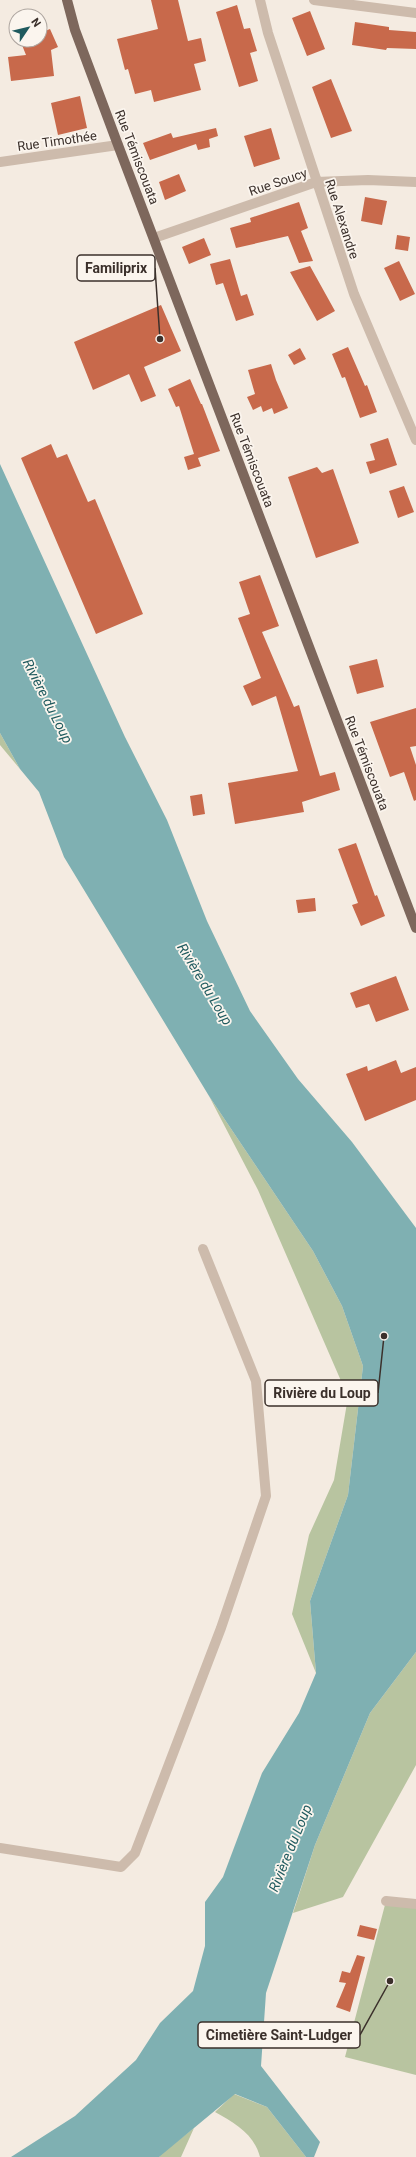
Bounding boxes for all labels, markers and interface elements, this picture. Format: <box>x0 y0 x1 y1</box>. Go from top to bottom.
north arrow <box>8 8 48 48</box>
text: N <box>28 16 43 30</box>
street label: Rue Témiscouata <box>112 108 162 206</box>
street label: Rue Timothée <box>16 128 98 154</box>
street label: Rue Soucy <box>247 165 309 199</box>
street label: Rue Alexandre <box>322 177 362 261</box>
callout: Familiprix <box>77 255 155 281</box>
text: Familiprix <box>85 260 148 276</box>
street label: Rue Témiscouata <box>227 411 277 509</box>
water label: Rivière du Loup <box>20 656 76 746</box>
street label: Rue Témiscouata <box>342 714 392 812</box>
water label: Rivière du Loup <box>174 940 236 1028</box>
callout: Rivière du Loup <box>265 1380 378 1406</box>
text: Rivière du Loup <box>273 1385 371 1401</box>
water label: Rivière du Loup <box>265 1802 315 1894</box>
callout: Cimetière Saint-Ludger <box>198 2022 360 2048</box>
text: Cimetière Saint-Ludger <box>206 2027 352 2043</box>

